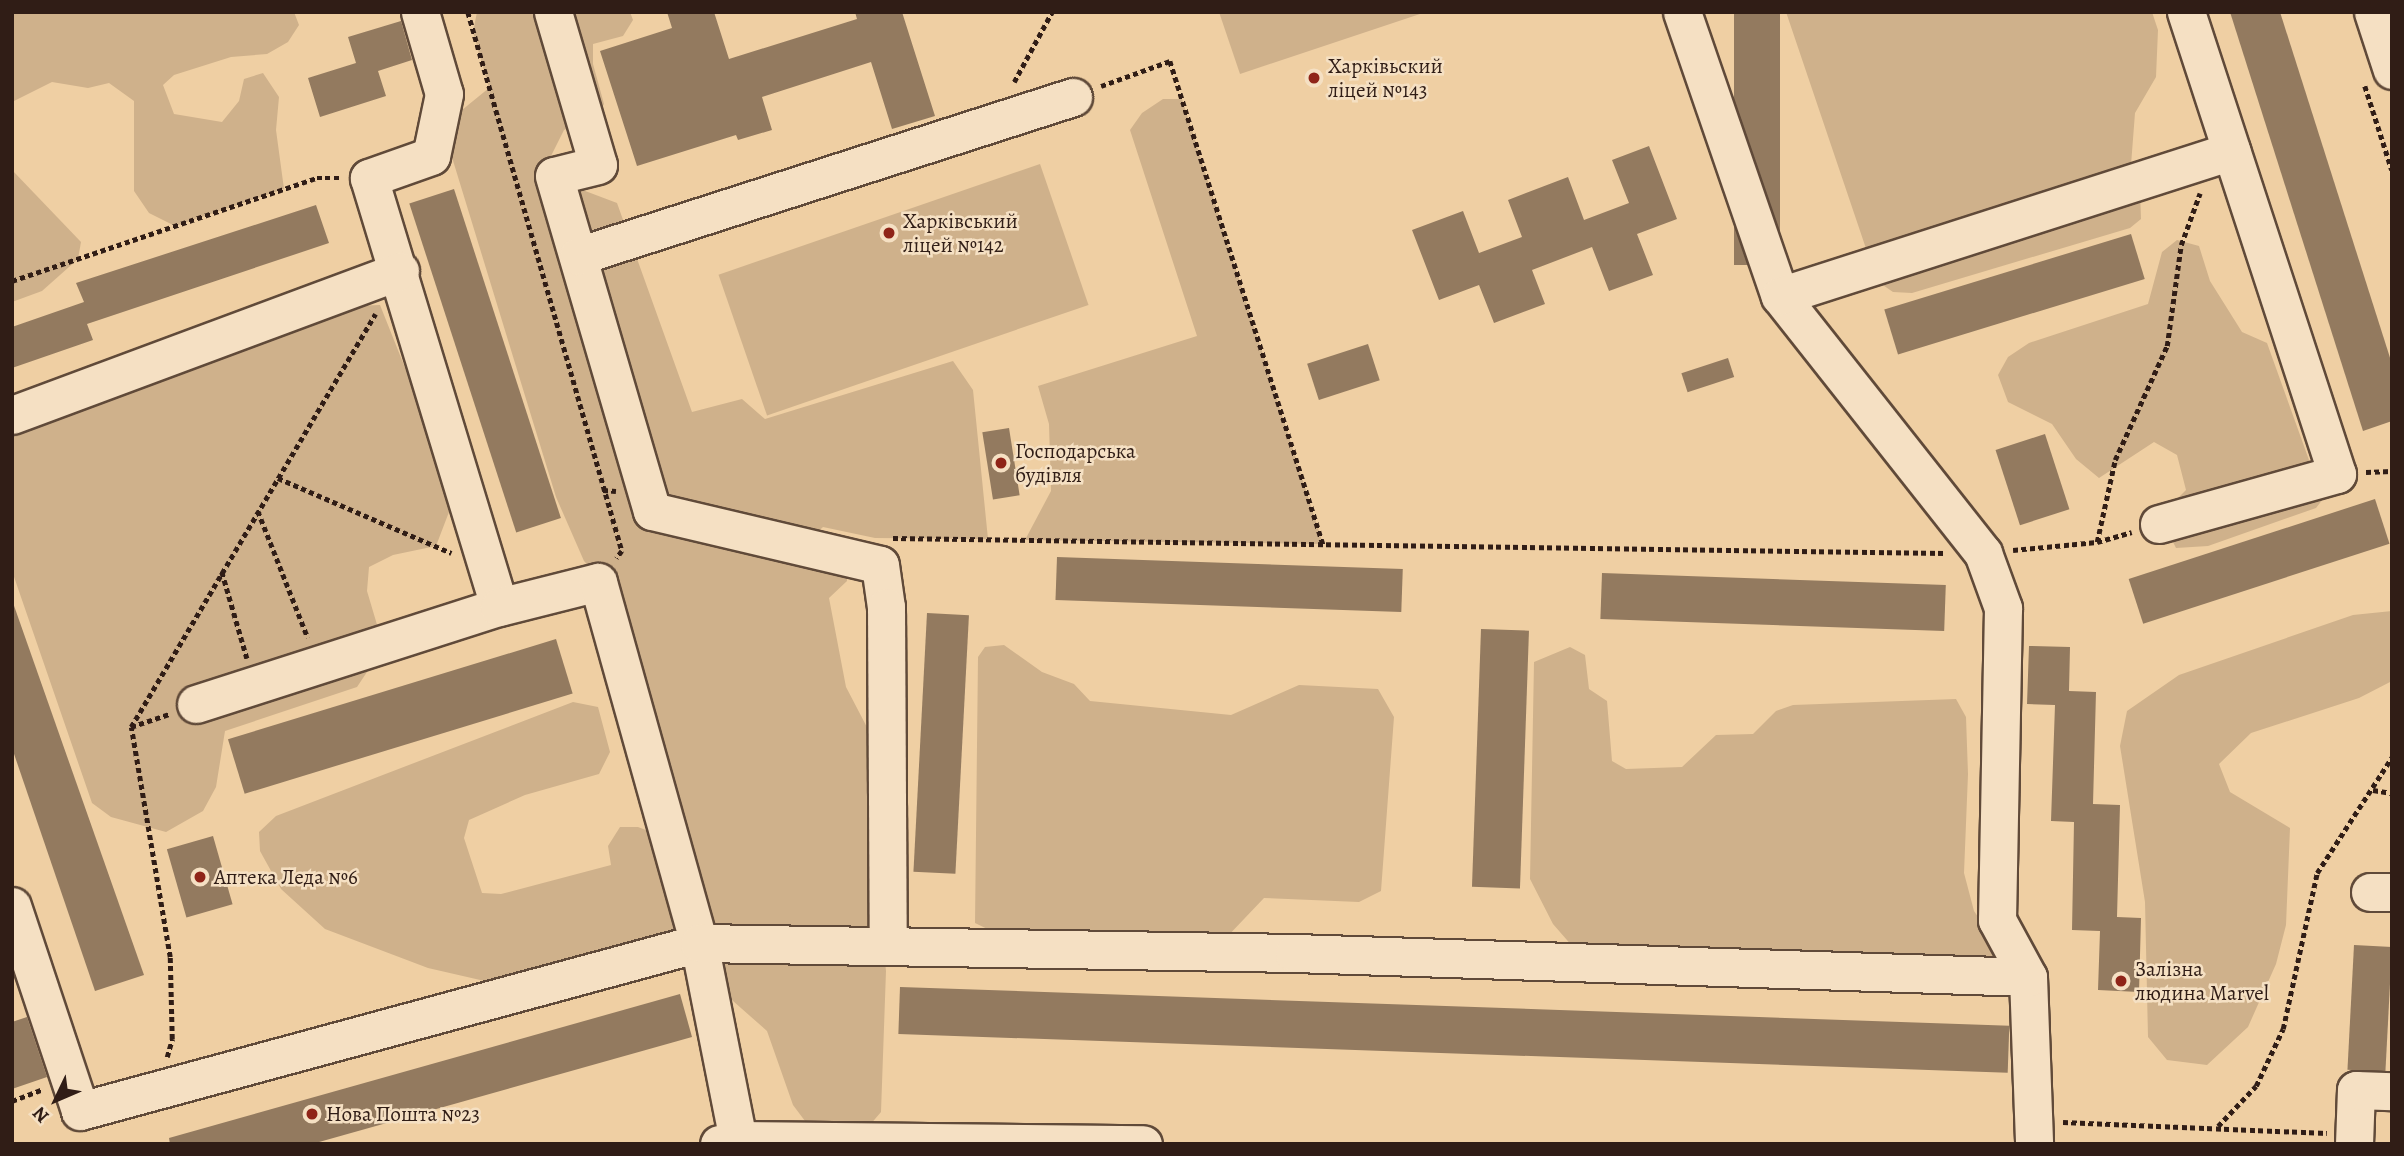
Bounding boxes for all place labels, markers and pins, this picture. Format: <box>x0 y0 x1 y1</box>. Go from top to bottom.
place label: Харківьский ліцей №143 <box>1328 53 1443 103</box>
marker: Харківьский ліцей №143 <box>1306 70 1322 86</box>
place label: Харківський ліцей №142 <box>903 208 1018 258</box>
marker: Харківський ліцей №142 <box>881 225 897 241</box>
place label: Господарська будівля <box>1015 438 1136 488</box>
marker: Господарська будівля <box>993 455 1009 471</box>
place label: Аптека Леда №6 <box>214 864 358 890</box>
marker: Аптека Леда №6 <box>192 869 208 885</box>
place label: Залізна людина Marvel <box>2135 956 2269 1006</box>
marker: Залізна людина Marvel <box>2113 973 2129 989</box>
place label: Нова Пошта №23 <box>326 1101 480 1127</box>
marker: Нова Пошта №23 <box>304 1106 320 1122</box>

